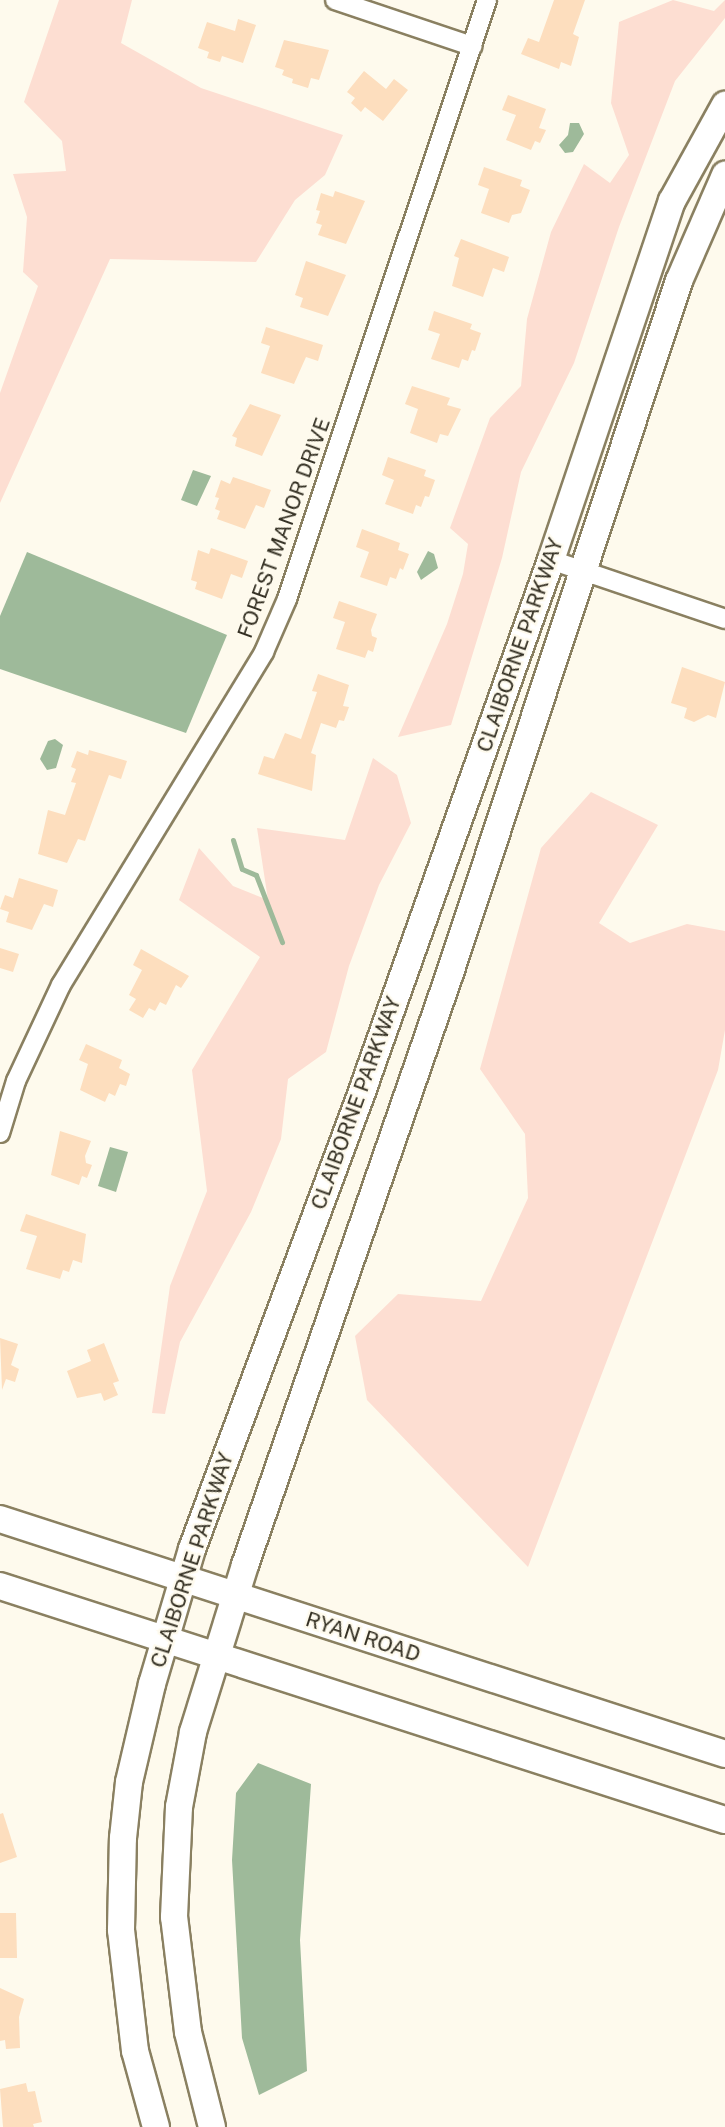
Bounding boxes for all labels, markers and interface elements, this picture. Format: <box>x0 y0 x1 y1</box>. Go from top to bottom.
street label: FOREST MANOR DRIVE <box>232 414 336 642</box>
street label: CLAIBORNE PARKWAY <box>471 535 569 755</box>
street label: CLAIBORNE PARKWAY <box>306 993 406 1213</box>
street label: CLAIBORNE PARKWAY <box>145 1449 239 1671</box>
street label: RYAN ROAD <box>302 1607 424 1667</box>

